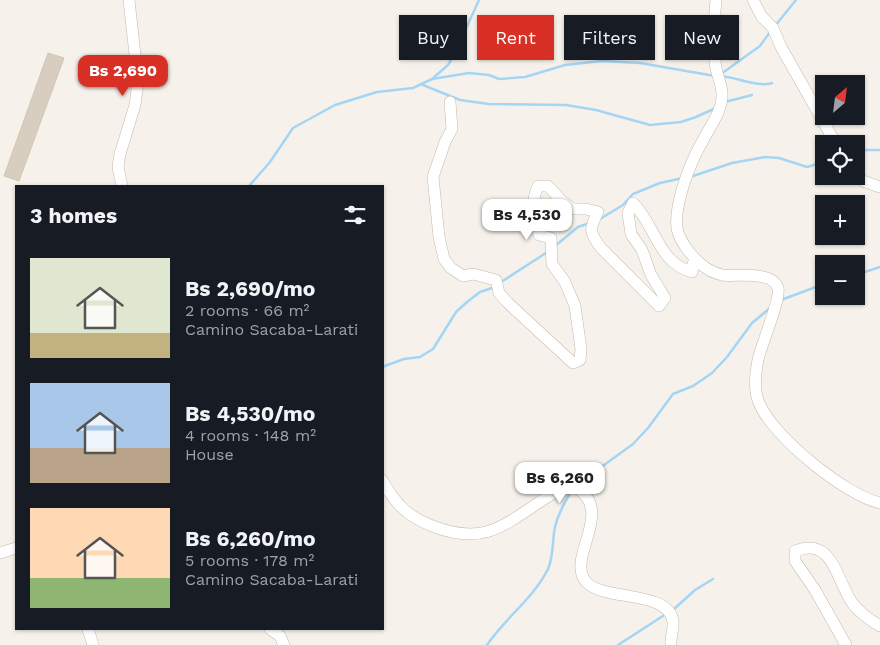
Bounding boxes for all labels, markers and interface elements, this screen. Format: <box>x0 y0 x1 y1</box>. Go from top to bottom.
chip: Buy <box>399 15 467 60</box>
chip: Rent <box>477 15 554 60</box>
chip: Filters <box>564 15 655 60</box>
chip: New <box>665 15 739 60</box>
pin: Bs 2,690 <box>71 54 175 97</box>
text: Bs 2,690 <box>89 61 157 80</box>
north arrow <box>815 75 865 125</box>
map controls <box>815 75 865 305</box>
button: locate <box>815 135 865 185</box>
button: + <box>815 195 865 245</box>
pin: Bs 4,530 <box>475 198 579 241</box>
icon: filters <box>341 201 369 229</box>
text: 3 homes <box>30 203 117 228</box>
text: Bs 4,530 <box>493 205 561 224</box>
button: − <box>815 255 865 305</box>
text: Bs 2,690/mo <box>185 276 315 301</box>
icon: home <box>70 278 130 338</box>
text: 2 rooms · 66 m² <box>185 301 309 320</box>
text: Camino Sacaba-Larati <box>185 320 358 339</box>
text: Bs 4,530/mo <box>185 401 315 426</box>
icon: home <box>70 403 130 463</box>
text: 4 rooms · 148 m² <box>185 426 316 445</box>
text: House <box>185 445 234 464</box>
pin: Bs 6,260 <box>508 462 612 504</box>
text: Bs 6,260 <box>526 468 594 487</box>
text: Bs 6,260/mo <box>185 526 316 551</box>
icon: home <box>70 528 130 588</box>
text: 5 rooms · 178 m² <box>185 551 314 570</box>
text: Camino Sacaba-Larati <box>185 570 358 589</box>

